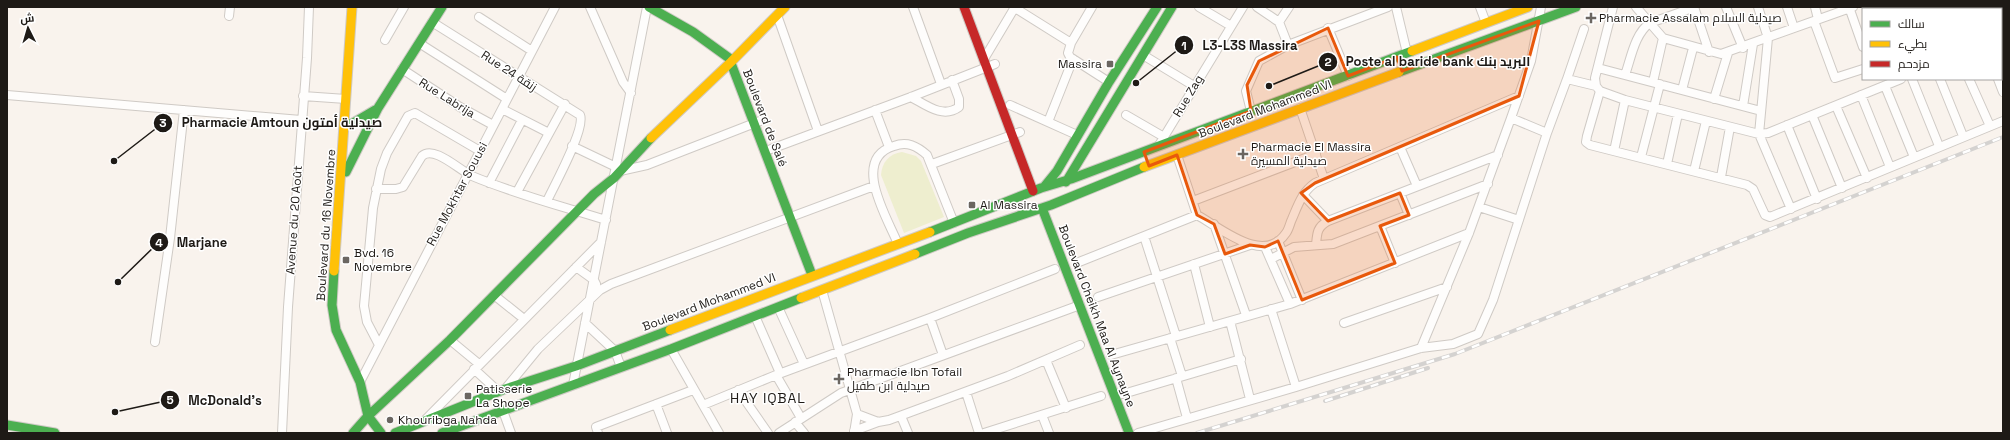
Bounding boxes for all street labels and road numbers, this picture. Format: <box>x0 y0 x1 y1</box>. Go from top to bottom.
street label: Rue 24 زنقة <box>478 47 540 95</box>
street label: Boulevard de Salé <box>739 67 791 169</box>
street label: Rue Zag <box>1169 72 1207 120</box>
street label: Rue Labrija <box>416 74 478 122</box>
street label: Boulevard Mohammed VI <box>1196 76 1334 142</box>
street label: Rue Mokhtar Souusi <box>423 139 491 249</box>
street label: Boulevard du 16 Novembre <box>313 148 339 302</box>
street label: Avenue du 20 Août <box>282 165 306 275</box>
street label: Boulevard Cheikh Maa Al Aynayne <box>1055 223 1139 409</box>
street label: Boulevard Mohammed VI <box>640 269 778 335</box>

